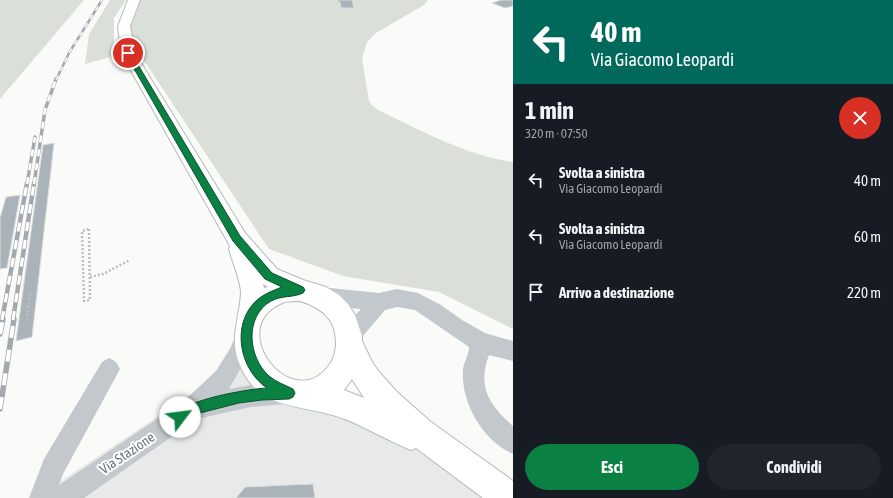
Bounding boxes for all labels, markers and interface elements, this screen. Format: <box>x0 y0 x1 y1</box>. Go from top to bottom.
icon: left <box>525 16 577 68</box>
text: 40 m <box>591 16 641 48</box>
pin <box>111 36 145 70</box>
icon: arrive <box>117 42 139 64</box>
text: Via Giacomo Leopardi <box>591 49 734 70</box>
text: 1 min <box>525 97 574 124</box>
button: close <box>839 97 881 139</box>
text: 320 m · 07:50 <box>525 126 588 141</box>
text: Svolta a sinistra <box>559 164 645 181</box>
icon: left <box>525 169 547 191</box>
text: 40 m <box>854 172 881 189</box>
text: Via Giacomo Leopardi <box>559 181 662 196</box>
text: Svolta a sinistra <box>559 220 645 237</box>
icon: left <box>525 225 547 247</box>
text: 60 m <box>854 228 881 245</box>
text: Via Giacomo Leopardi <box>559 237 662 252</box>
icon: arrive <box>525 281 547 303</box>
text: Arrivo a destinazione <box>559 284 674 301</box>
text: 220 m <box>847 284 881 301</box>
position arrow <box>159 396 201 438</box>
street label: Via Stazione <box>96 429 158 477</box>
button: Esci <box>525 444 699 490</box>
button: Condividi <box>707 444 881 490</box>

